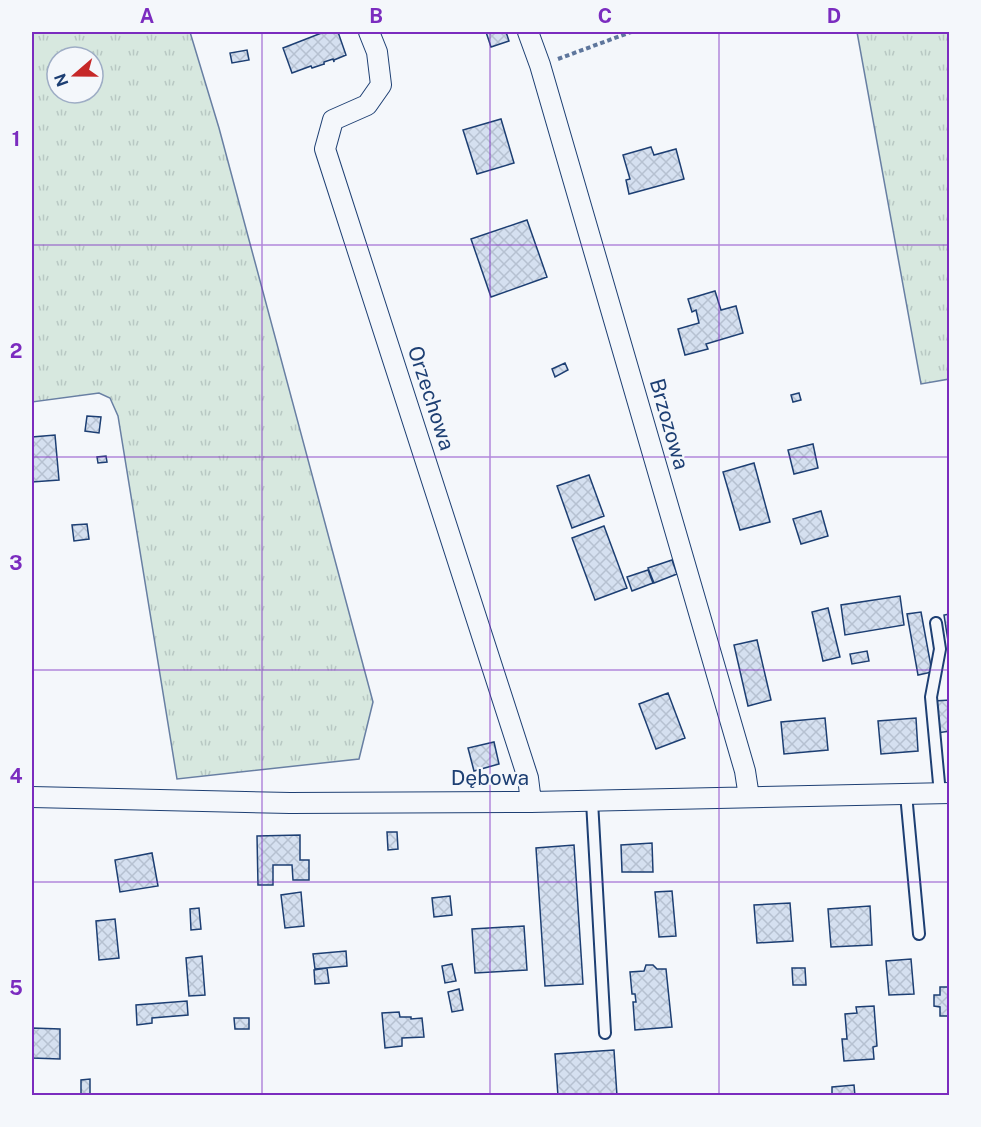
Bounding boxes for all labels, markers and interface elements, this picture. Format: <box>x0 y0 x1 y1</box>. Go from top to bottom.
text: A <box>140 4 154 28</box>
text: B <box>369 4 383 28</box>
text: C <box>598 4 612 28</box>
text: D <box>827 4 841 28</box>
north arrow <box>45 45 105 105</box>
text: N <box>50 71 72 89</box>
text: 1 <box>12 127 20 151</box>
text: 2 <box>10 339 22 363</box>
street label: Orzechowa <box>403 342 460 453</box>
street label: Brzozowa <box>645 375 694 472</box>
text: 3 <box>9 551 23 575</box>
text: 4 <box>9 764 23 788</box>
street label: Dębowa <box>451 765 529 790</box>
text: 5 <box>9 976 23 1000</box>

